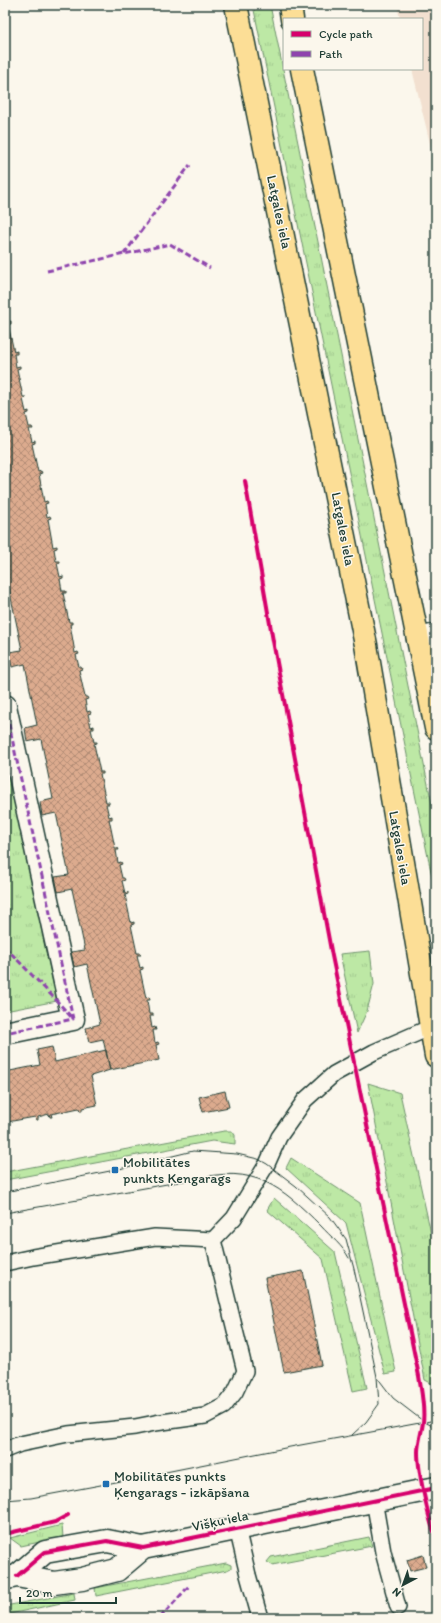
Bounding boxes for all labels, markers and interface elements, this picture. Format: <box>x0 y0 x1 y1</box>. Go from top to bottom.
legend <box>283 18 423 70</box>
text: Cycle path <box>319 27 373 41</box>
text: Path <box>319 47 342 61</box>
street label: Latgales iela <box>263 173 295 251</box>
street label: Latgales iela <box>327 491 359 568</box>
street label: Latgales iela <box>385 810 415 887</box>
place label: Mobilitātes punkts Ķengarags <box>123 1154 231 1187</box>
marker: Mobilitātes punkts Ķengarags <box>110 1165 120 1175</box>
place label: Mobilitātes punkts Ķengarags - izkāpšana <box>114 1468 250 1501</box>
marker: Mobilitātes punkts Ķengarags - izkāpšana <box>101 1479 111 1489</box>
street label: Višķu iela <box>190 1507 250 1535</box>
north arrow <box>383 1565 423 1605</box>
scale bar <box>20 1579 116 1605</box>
text: N <box>390 1585 404 1600</box>
text: 20 m <box>26 1586 53 1600</box>

